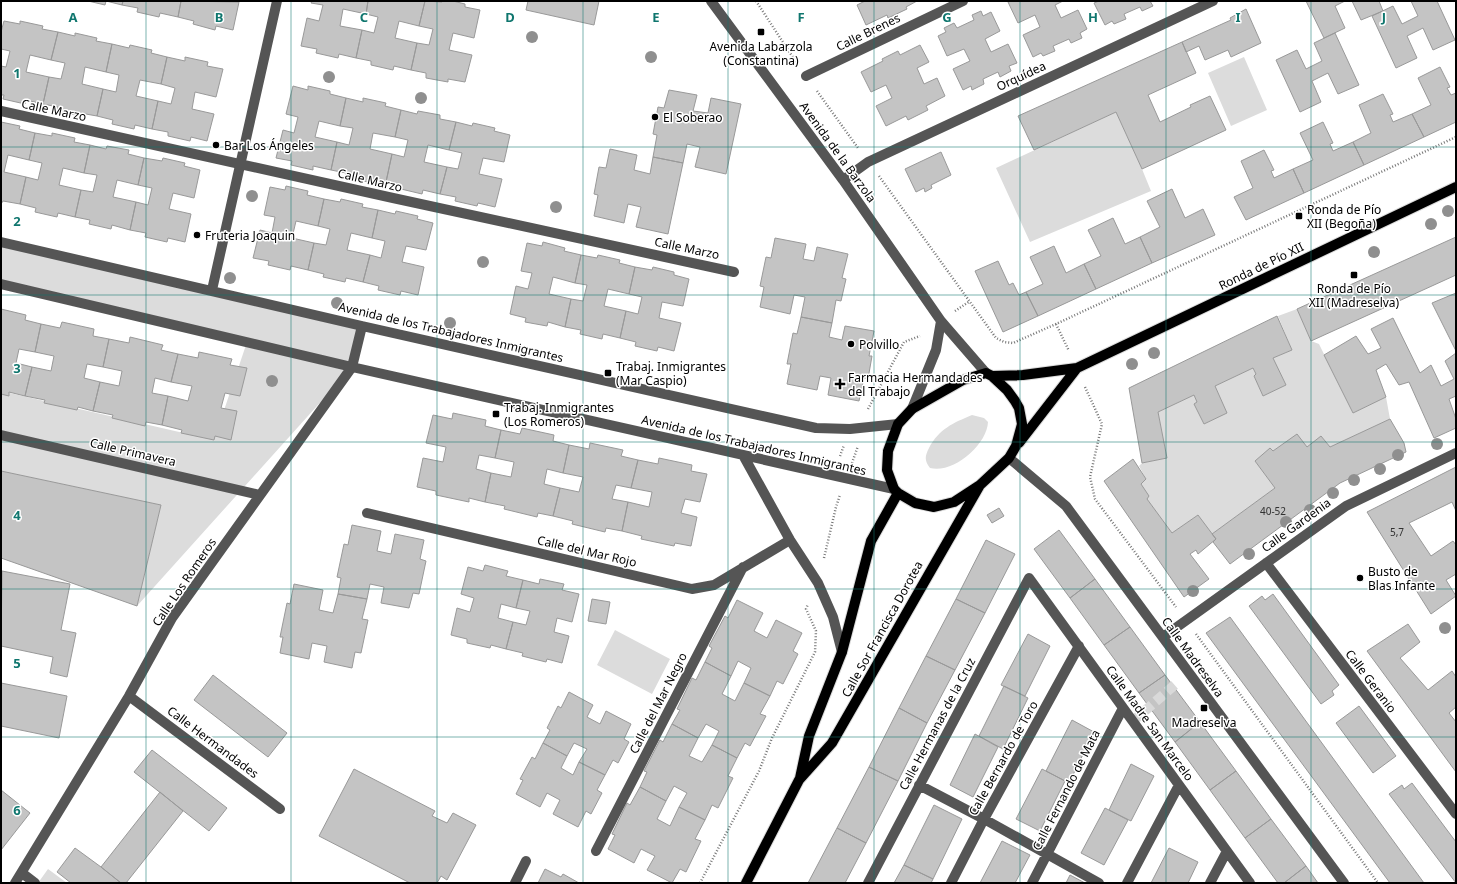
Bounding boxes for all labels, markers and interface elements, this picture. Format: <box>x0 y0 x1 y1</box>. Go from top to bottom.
text: A <box>69 8 78 26</box>
text: B <box>215 8 223 26</box>
text: C <box>360 8 368 26</box>
text: D <box>505 8 515 26</box>
text: E <box>652 8 660 26</box>
text: F <box>797 8 805 26</box>
text: G <box>942 8 952 26</box>
text: H <box>1088 8 1098 26</box>
text: I <box>1235 8 1241 26</box>
text: J <box>1381 8 1386 26</box>
street label: Calle Brenes <box>833 9 903 55</box>
marker: Avenida Labarzola (Constantina) <box>756 27 766 37</box>
place label: Avenida Labarzola (Constantina) <box>709 38 813 69</box>
street label: Orquídea <box>993 57 1049 95</box>
text: 1 <box>13 64 21 82</box>
street label: Calle Marzo <box>20 95 88 125</box>
street label: Avenida de la Barzola <box>796 98 880 206</box>
place label: El Soberao <box>663 109 723 126</box>
marker: El Soberao <box>650 112 660 122</box>
place label: Bar Los Ángeles <box>224 137 314 154</box>
marker: Bar Los Ángeles <box>211 140 221 150</box>
street label: Calle Marzo <box>336 164 404 196</box>
place label: Ronda de Pío XII (Begoña) <box>1307 201 1381 232</box>
marker: Ronda de Pío XII (Begoña) <box>1294 211 1304 221</box>
text: 2 <box>13 212 21 230</box>
place label: Fruteria Joaquin <box>205 227 295 244</box>
marker: Fruteria Joaquin <box>192 230 202 240</box>
street label: Calle Marzo <box>653 233 721 263</box>
street label: Ronda de Pío XII <box>1216 238 1306 294</box>
marker: Ronda de Pío XII (Madreselva) <box>1349 270 1359 280</box>
place label: Ronda de Pío XII (Madreselva) <box>1309 280 1400 311</box>
street label: Avenida de los Trabajadores Inmigrantes <box>337 298 565 366</box>
place label: Polvillo <box>859 336 899 353</box>
marker: Polvillo <box>846 339 856 349</box>
place label: Trabaj. Inmigrantes (Mar Caspio) <box>616 358 726 389</box>
text: 3 <box>13 359 21 377</box>
marker: Trabaj. Inmigrantes (Mar Caspio) <box>603 368 613 378</box>
place label: Farmacia Hermandades del Trabajo <box>848 369 983 400</box>
marker: Farmacia Hermandades del Trabajo <box>835 379 845 389</box>
place label: Trabaj. Inmigrantes (Los Romeros) <box>504 399 614 430</box>
marker: Trabaj. Inmigrantes (Los Romeros) <box>491 409 501 419</box>
street label: Avenida de los Trabajadores Inmigrantes <box>640 411 868 479</box>
street label: Calle Primavera <box>88 434 178 470</box>
street label: Calle Gardenia <box>1258 494 1334 556</box>
house number: 40-52 <box>1260 504 1286 518</box>
text: 4 <box>13 506 21 524</box>
house number: 5,7 <box>1390 525 1404 539</box>
street label: Calle del Mar Rojo <box>536 531 638 571</box>
street label: Calle Los Romeros <box>148 534 220 630</box>
street label: Calle Sor Francisca Dorotea <box>837 558 927 700</box>
place label: Busto de Blas Infante <box>1368 563 1436 594</box>
marker: Busto de Blas Infante <box>1355 573 1365 583</box>
street label: Calle Madreselva <box>1158 613 1228 701</box>
street label: Calle Geranio <box>1342 646 1400 716</box>
street label: Calle del Mar Negro <box>625 649 691 757</box>
text: 5 <box>13 654 21 672</box>
street label: Calle Hermanas de la Cruz <box>895 654 979 793</box>
street label: Calle Madre San Marcelo <box>1102 662 1198 784</box>
street label: Calle Bernardo de Toro <box>964 698 1042 818</box>
street label: Calle Hermandades <box>164 702 262 782</box>
marker: Madreselva <box>1199 703 1209 713</box>
place label: Madreselva <box>1172 714 1236 731</box>
street label: Calle Fernando de Mata <box>1028 727 1104 853</box>
text: 6 <box>13 801 21 819</box>

